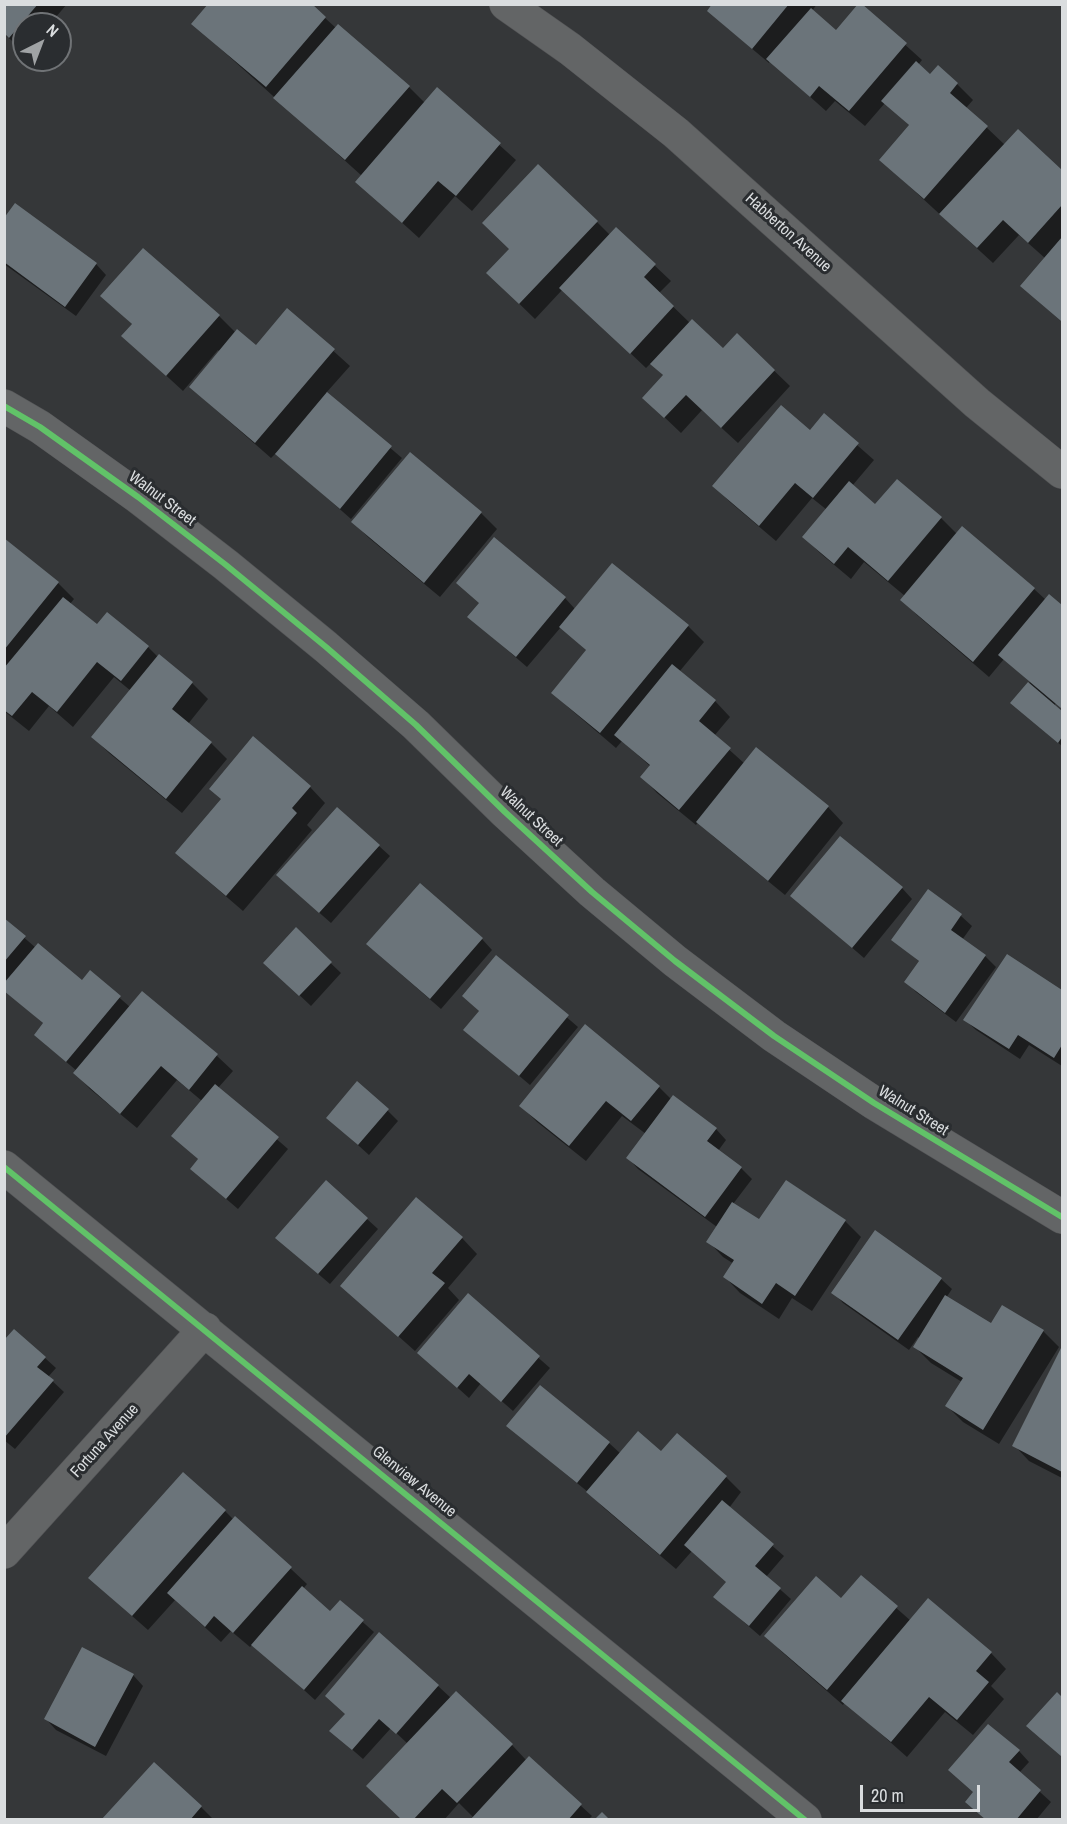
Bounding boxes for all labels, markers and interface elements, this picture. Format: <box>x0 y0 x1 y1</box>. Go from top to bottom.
north arrow <box>12 12 72 72</box>
text: N <box>42 19 64 41</box>
street label: Habberton Avenue <box>741 189 835 277</box>
street label: Walnut Street <box>125 468 199 530</box>
street label: Walnut Street <box>496 783 566 851</box>
street label: Walnut Street <box>874 1082 952 1140</box>
street label: Fortuna Avenue <box>67 1400 143 1482</box>
street label: Glenview Avenue <box>368 1442 460 1522</box>
scale bar <box>863 1773 983 1811</box>
text: 20 m <box>871 1783 904 1808</box>

